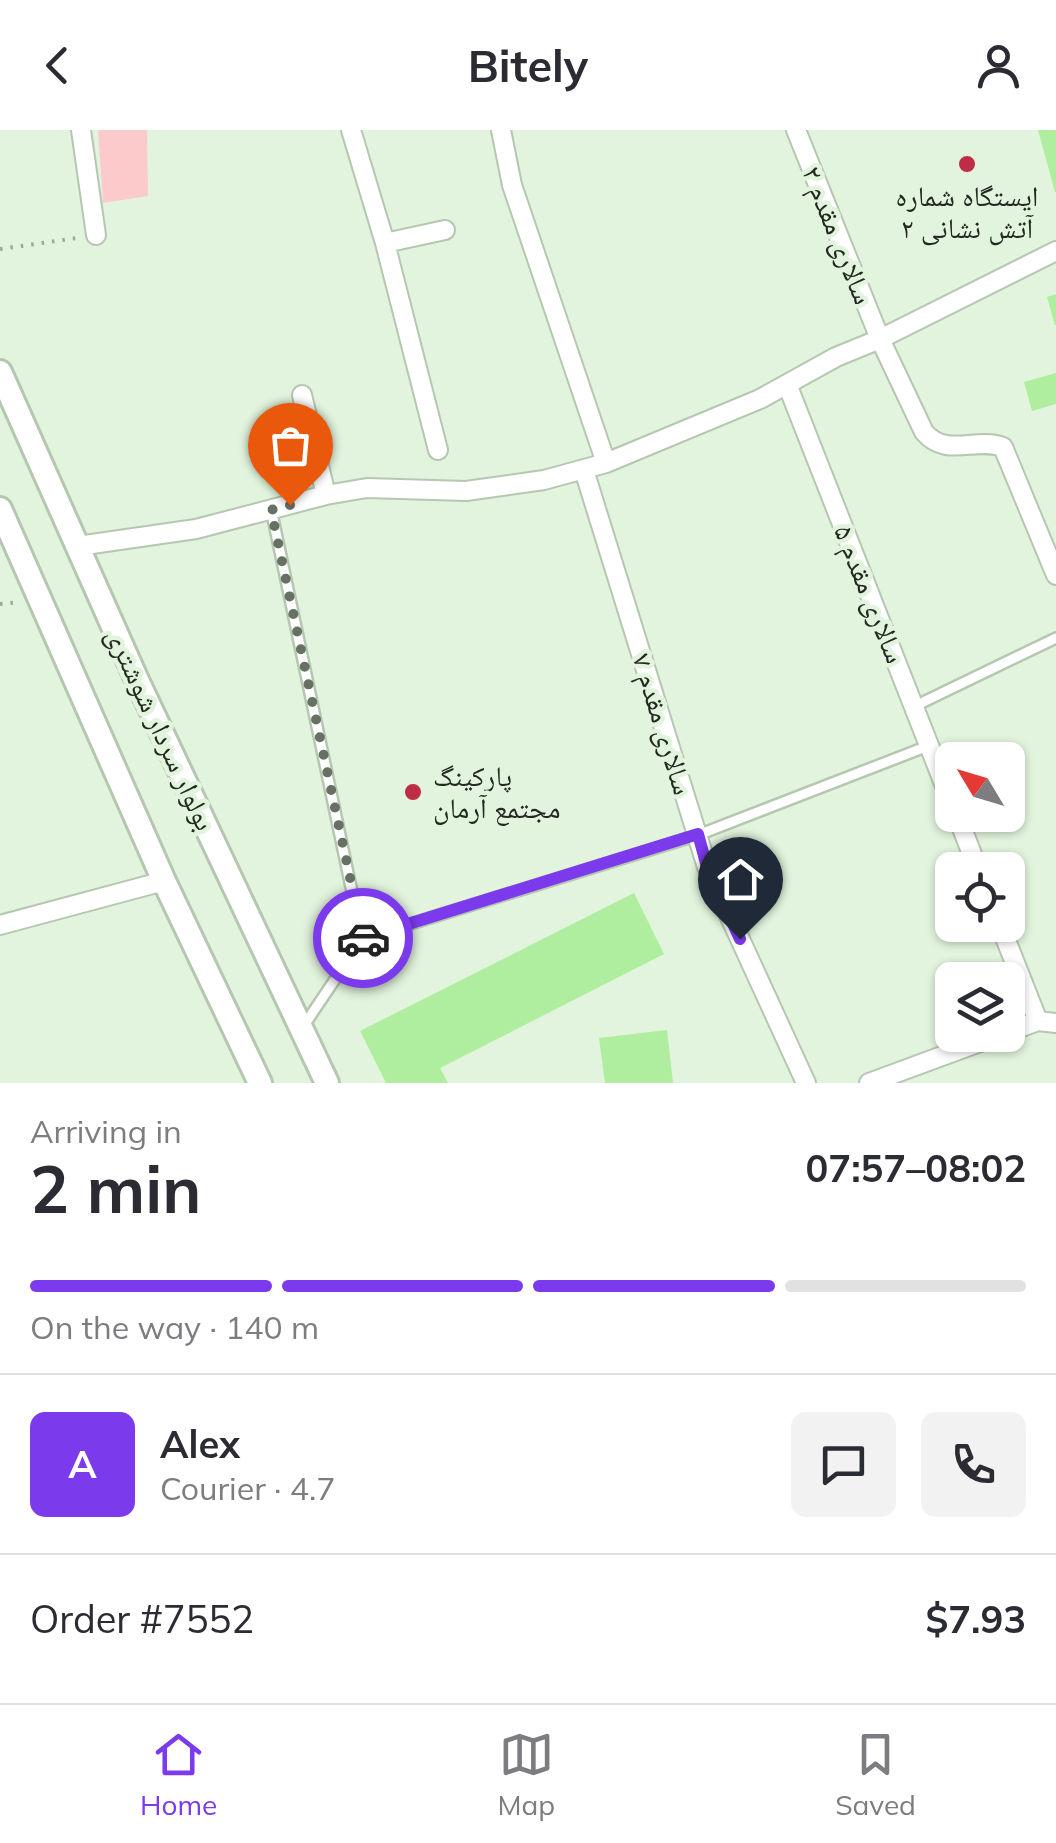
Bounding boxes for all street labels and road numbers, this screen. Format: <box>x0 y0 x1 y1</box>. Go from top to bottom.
street label: سالاری مقدم ۲ <box>793 161 882 310</box>
street label: سالاری مقدم ۵ <box>825 520 914 669</box>
street label: بولوار سردار شوشتری <box>99 622 224 836</box>
street label: سالاری مقدم ۷ <box>624 649 702 799</box>

